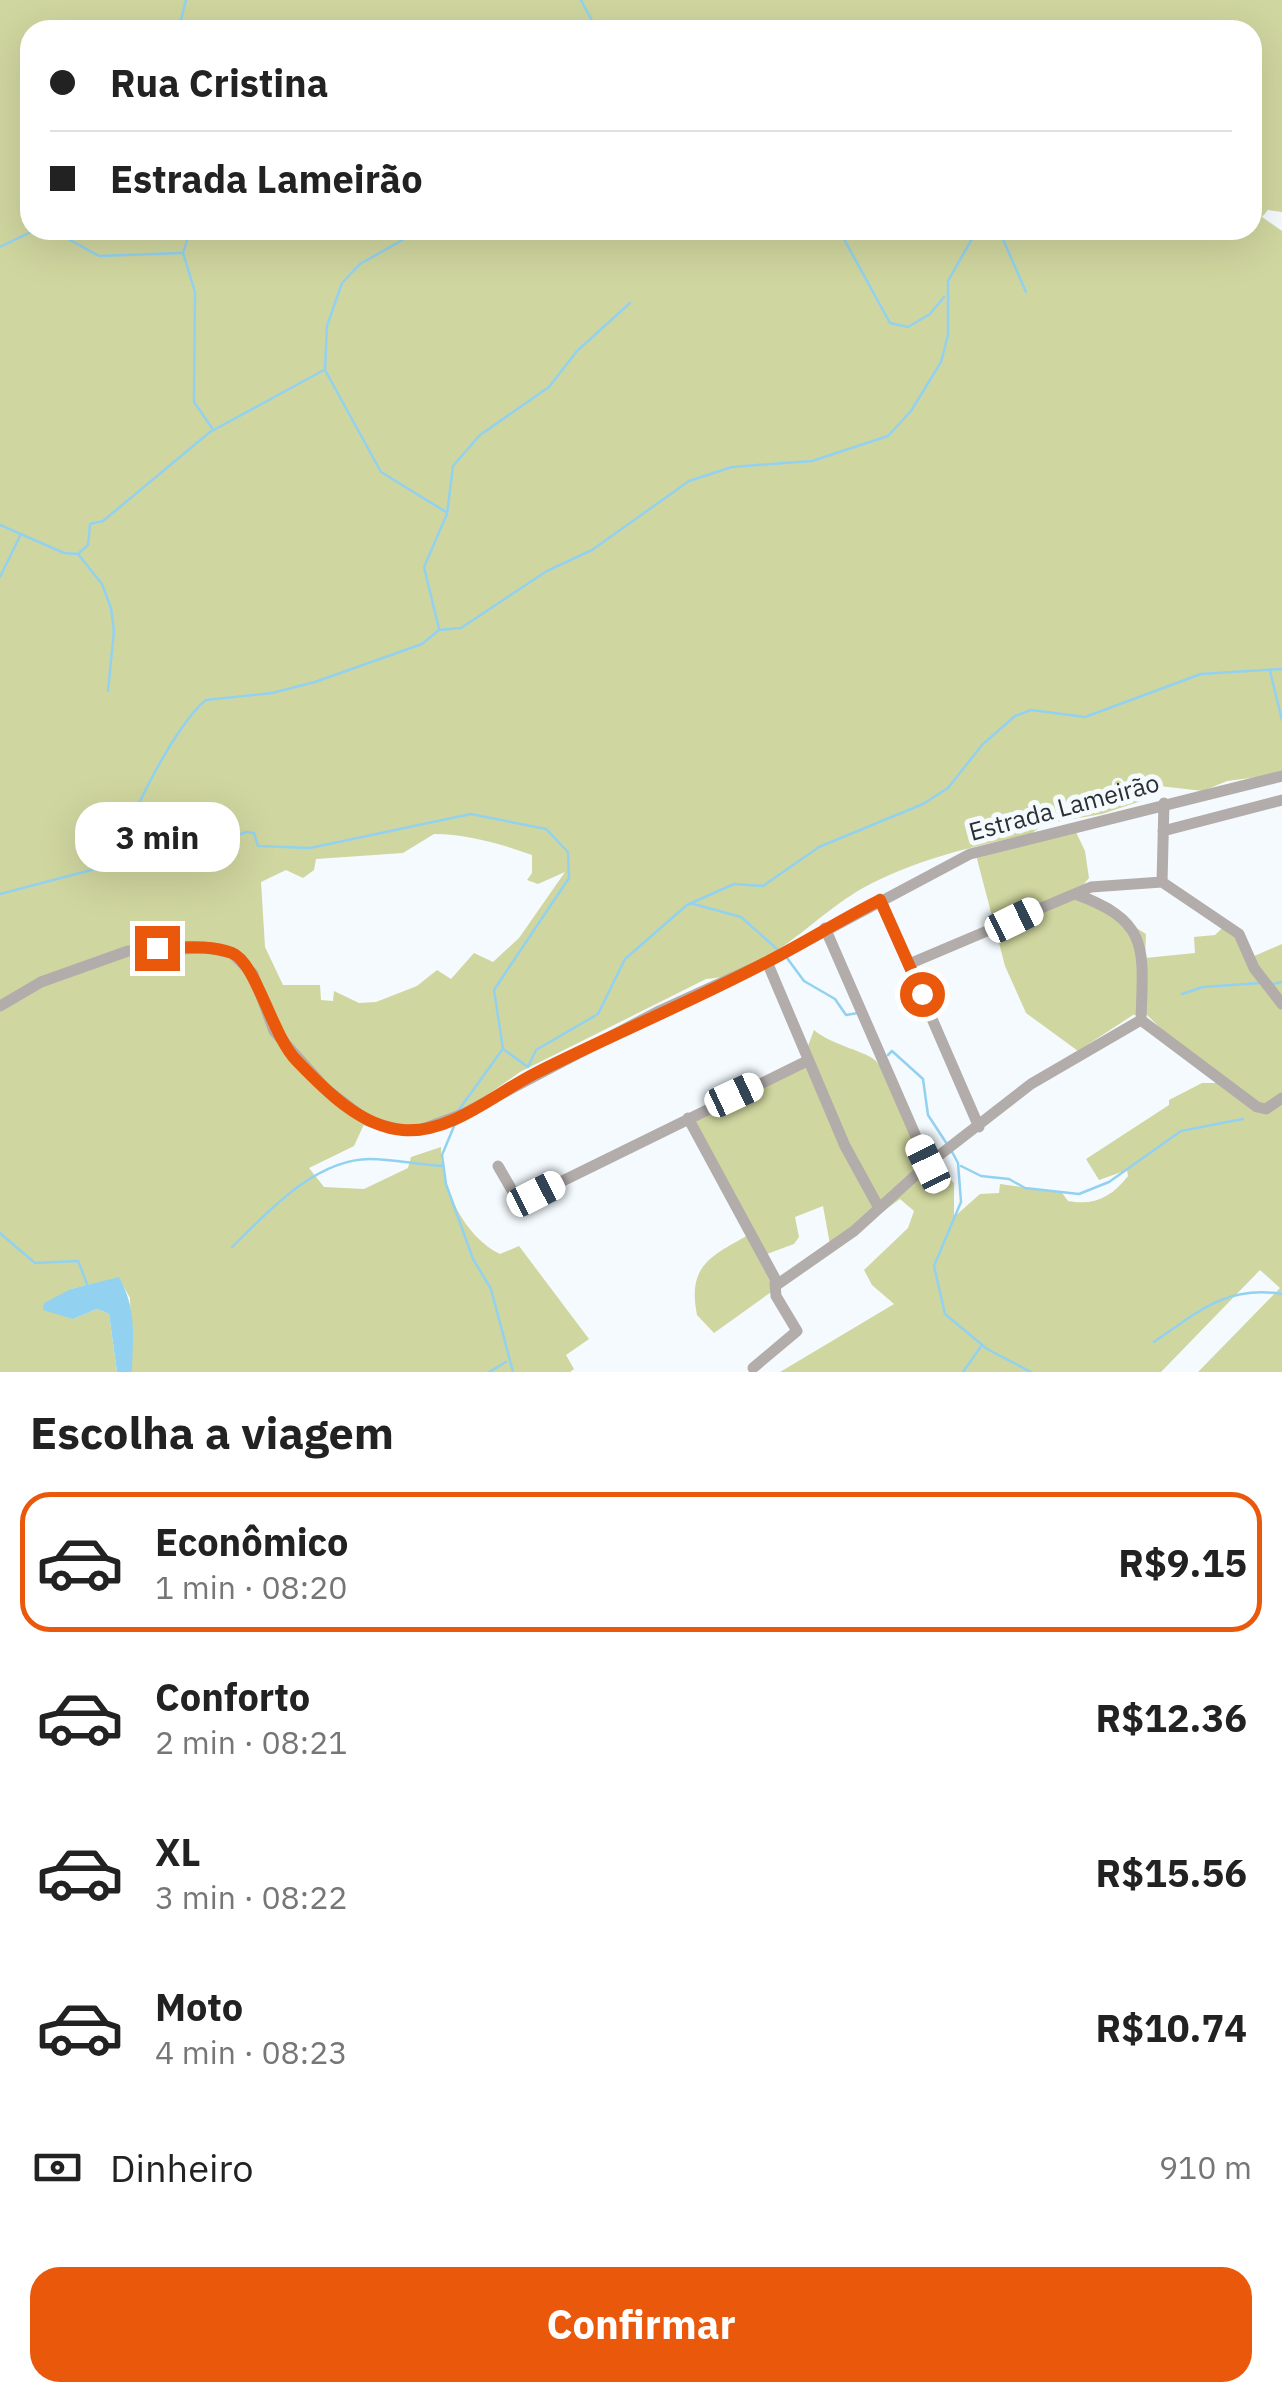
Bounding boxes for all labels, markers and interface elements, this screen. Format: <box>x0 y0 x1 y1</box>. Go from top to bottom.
text: Rua Cristina <box>110 58 328 107</box>
text: Estrada Lameirão <box>110 154 423 203</box>
street label: Estrada Lameirão <box>965 765 1163 848</box>
callout: 3 min <box>74 803 240 873</box>
text: 3 min <box>116 816 199 858</box>
car <box>980 893 1048 947</box>
route end <box>135 926 180 971</box>
route start <box>900 972 945 1017</box>
car <box>700 1069 768 1121</box>
car <box>901 1130 955 1198</box>
car <box>502 1167 570 1221</box>
text: Escolha a viagem <box>30 1403 394 1461</box>
icon: car <box>35 1517 125 1607</box>
text: Econômico <box>155 1517 348 1566</box>
text: R$9.15 <box>1118 1538 1247 1587</box>
text: 1 min · 08:20 <box>155 1566 348 1608</box>
icon: car <box>35 1672 125 1762</box>
text: Conforto <box>155 1672 310 1721</box>
text: R$12.36 <box>1096 1693 1247 1742</box>
text: 2 min · 08:21 <box>155 1721 348 1763</box>
icon: car <box>35 1827 125 1917</box>
text: XL <box>155 1827 201 1876</box>
text: R$15.56 <box>1096 1848 1247 1897</box>
text: 3 min · 08:22 <box>155 1876 348 1918</box>
icon: car <box>35 1982 125 2072</box>
text: Moto <box>155 1982 243 2031</box>
text: R$10.74 <box>1096 2003 1247 2052</box>
text: 4 min · 08:23 <box>155 2031 348 2073</box>
icon: cash <box>30 2140 85 2195</box>
text: Dinheiro <box>110 2143 254 2192</box>
text: 910 m <box>1159 2146 1252 2188</box>
button: Confirmar <box>30 2267 1252 2382</box>

